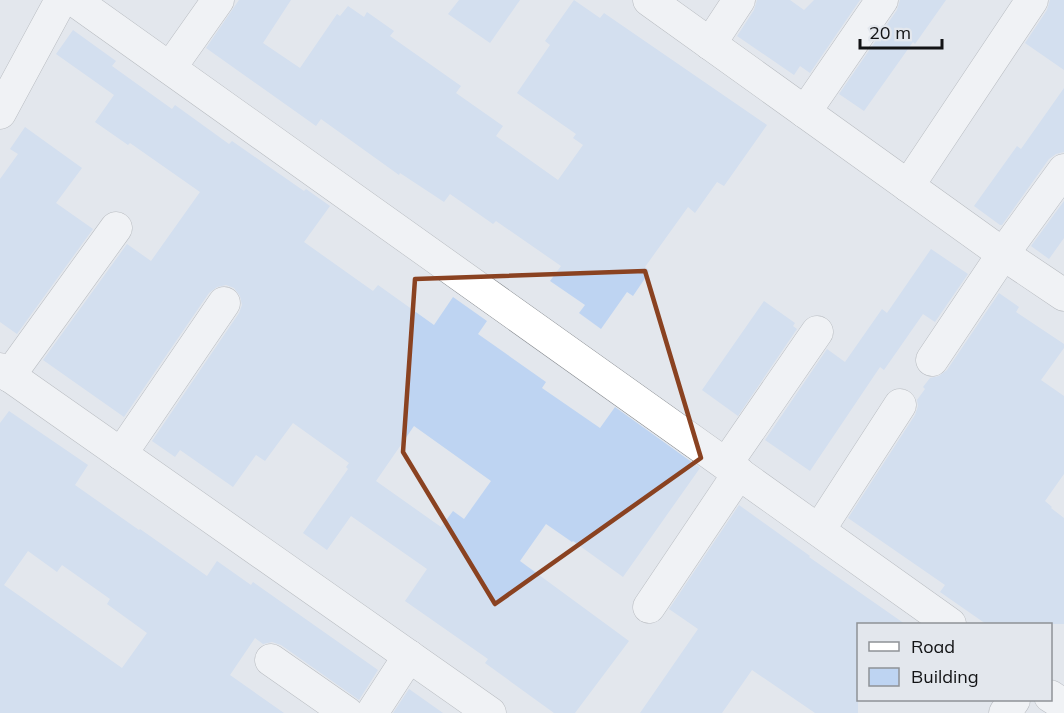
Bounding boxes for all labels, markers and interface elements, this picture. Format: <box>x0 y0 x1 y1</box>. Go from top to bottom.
scale bar <box>860 12 942 50</box>
text: 20 m <box>869 21 911 44</box>
legend <box>857 623 1052 701</box>
text: Road <box>911 635 955 658</box>
text: Building <box>911 665 979 688</box>

